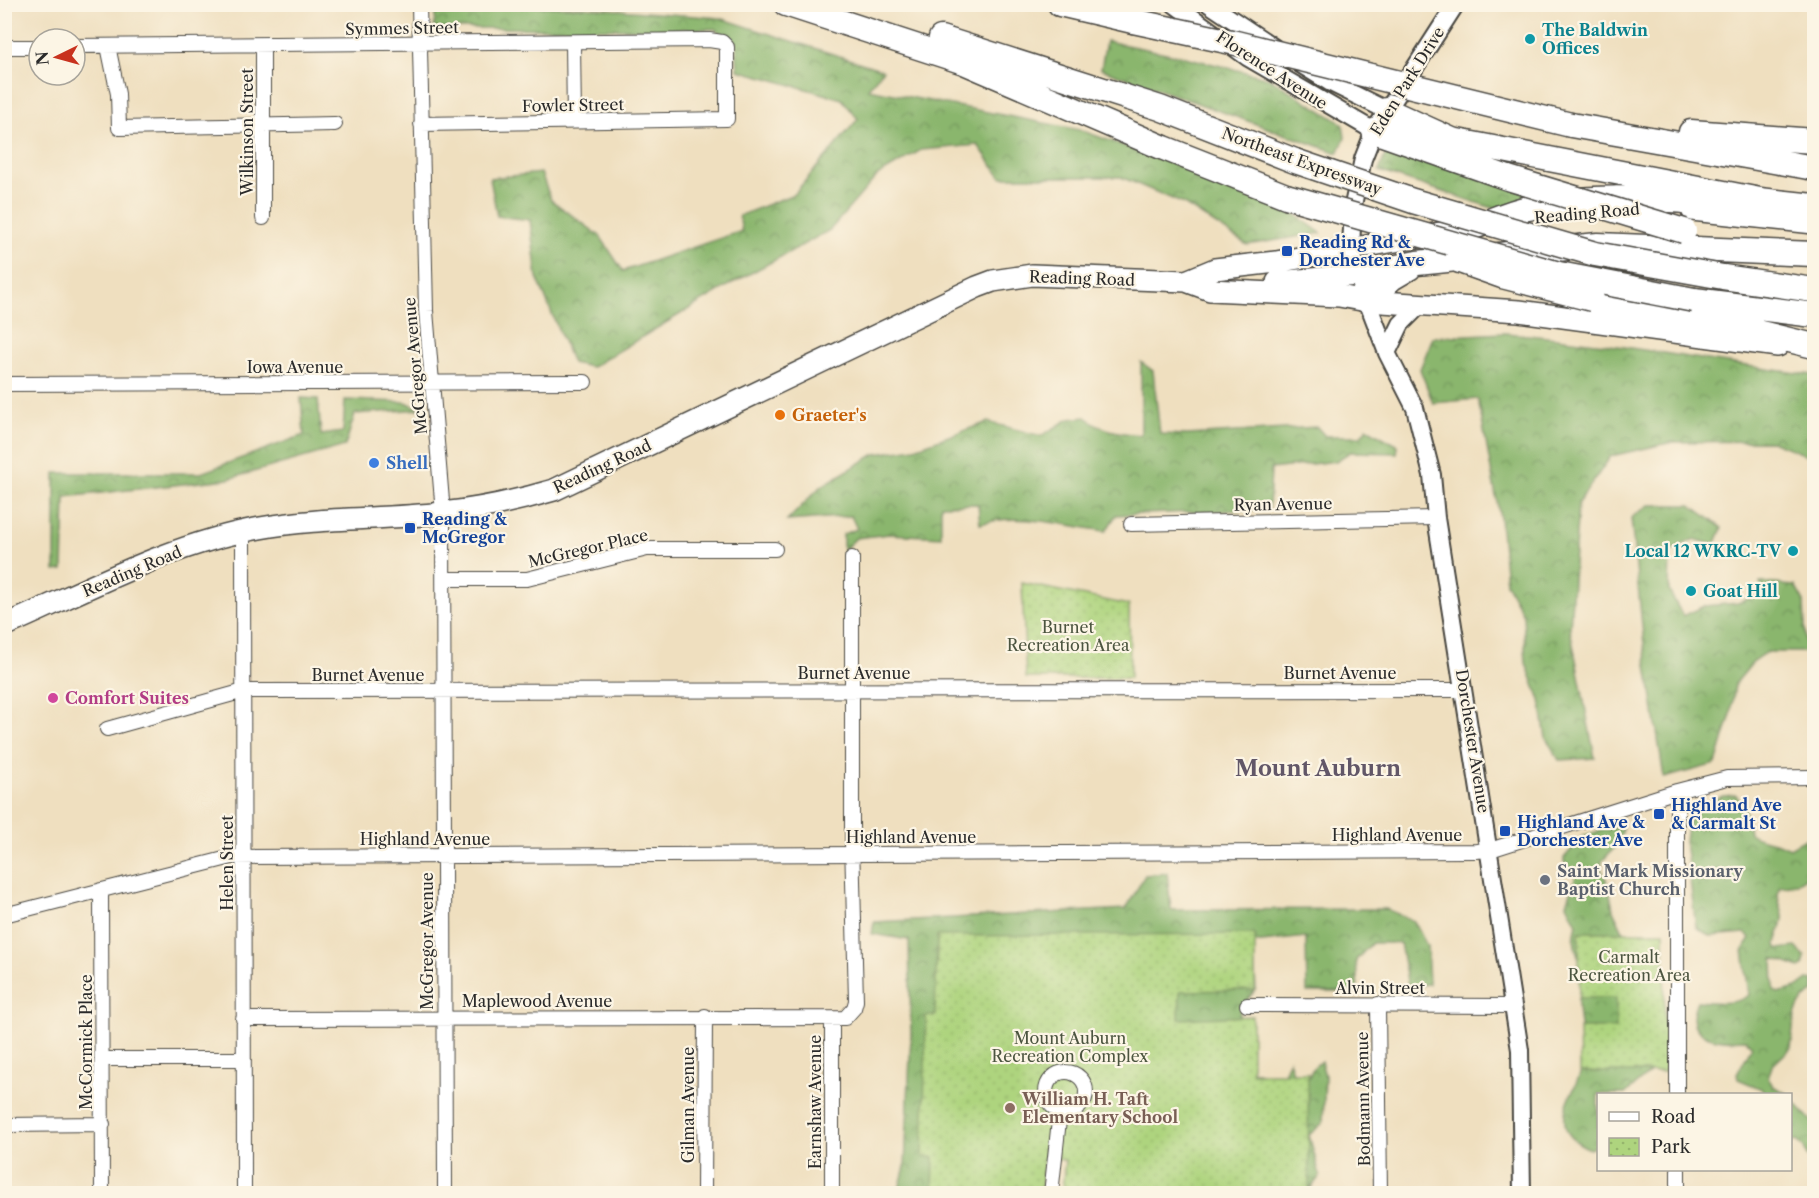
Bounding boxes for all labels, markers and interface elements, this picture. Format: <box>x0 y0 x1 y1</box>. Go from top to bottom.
street label: Symmes Street <box>345 17 459 39</box>
place label: The Baldwin Offices <box>1542 20 1648 58</box>
street label: Eden Park Drive <box>1366 23 1448 139</box>
north arrow <box>27 27 87 87</box>
street label: Florence Avenue <box>1213 27 1331 113</box>
marker: The Baldwin Offices <box>1523 32 1537 46</box>
text: N <box>31 50 53 66</box>
street label: Wilkinson Street <box>237 68 257 197</box>
street label: Fowler Street <box>522 94 625 116</box>
street label: Northeast Expressway <box>1219 123 1386 200</box>
street label: Reading Road <box>1533 198 1641 228</box>
place label: Reading Rd & Dorchester Ave <box>1299 232 1425 270</box>
marker: Reading Rd & Dorchester Ave <box>1280 244 1294 258</box>
street label: Reading Road <box>1029 266 1136 290</box>
street label: McGregor Avenue <box>399 297 431 435</box>
street label: Iowa Avenue <box>247 357 343 377</box>
place label: Graeter's <box>792 405 867 425</box>
marker: Graeter's <box>773 408 787 422</box>
street label: Reading Road <box>550 434 654 497</box>
place label: Shell <box>386 453 428 473</box>
marker: Shell <box>367 456 381 470</box>
street label: Ryan Avenue <box>1234 493 1332 515</box>
place label: Reading & McGregor <box>422 509 508 547</box>
marker: Reading & McGregor <box>403 521 417 535</box>
street label: McGregor Place <box>526 524 650 572</box>
street label: Reading Road <box>79 541 185 601</box>
place label: Local 12 WKRC-TV <box>1624 541 1782 561</box>
marker: Local 12 WKRC-TV <box>1786 544 1800 558</box>
place label: Goat Hill <box>1703 581 1778 601</box>
marker: Goat Hill <box>1684 584 1698 598</box>
park label: Burnet Recreation Area <box>1007 617 1130 655</box>
street label: Burnet Avenue <box>798 663 910 683</box>
street label: Burnet Avenue <box>1284 663 1396 683</box>
street label: Burnet Avenue <box>312 665 424 685</box>
street label: Dorchester Avenue <box>1452 668 1494 814</box>
place label: Comfort Suites <box>65 688 189 708</box>
marker: Comfort Suites <box>46 691 60 705</box>
district label: Mount Auburn <box>1235 755 1401 782</box>
place label: Highland Ave & Carmalt St <box>1671 795 1782 833</box>
marker: Highland Ave & Carmalt St <box>1652 807 1666 821</box>
place label: Highland Ave & Dorchester Ave <box>1517 812 1646 850</box>
street label: Helen Street <box>217 815 237 911</box>
marker: Highland Ave & Dorchester Ave <box>1498 824 1512 838</box>
street label: Highland Avenue <box>1332 825 1462 845</box>
street label: Highland Avenue <box>846 827 976 847</box>
street label: Highland Avenue <box>360 829 490 849</box>
place label: Saint Mark Missionary Baptist Church <box>1557 861 1744 899</box>
street label: McGregor Avenue <box>417 872 437 1010</box>
marker: Saint Mark Missionary Baptist Church <box>1538 873 1552 887</box>
park label: Carmalt Recreation Area <box>1568 947 1691 985</box>
street label: McCormick Place <box>76 974 96 1110</box>
street label: Alvin Street <box>1334 978 1425 998</box>
street label: Maplewood Avenue <box>462 991 612 1011</box>
park label: Mount Auburn Recreation Complex <box>992 1028 1149 1066</box>
street label: Bodmann Avenue <box>1352 1032 1374 1166</box>
street label: Earnshaw Avenue <box>805 1035 825 1169</box>
street label: Gilman Avenue <box>678 1047 698 1163</box>
place label: William H. Taft Elementary School <box>1021 1089 1178 1127</box>
legend <box>1597 1093 1792 1171</box>
marker: William H. Taft Elementary School <box>1003 1101 1017 1115</box>
text: Road <box>1651 1106 1696 1128</box>
text: Park <box>1651 1136 1692 1158</box>

